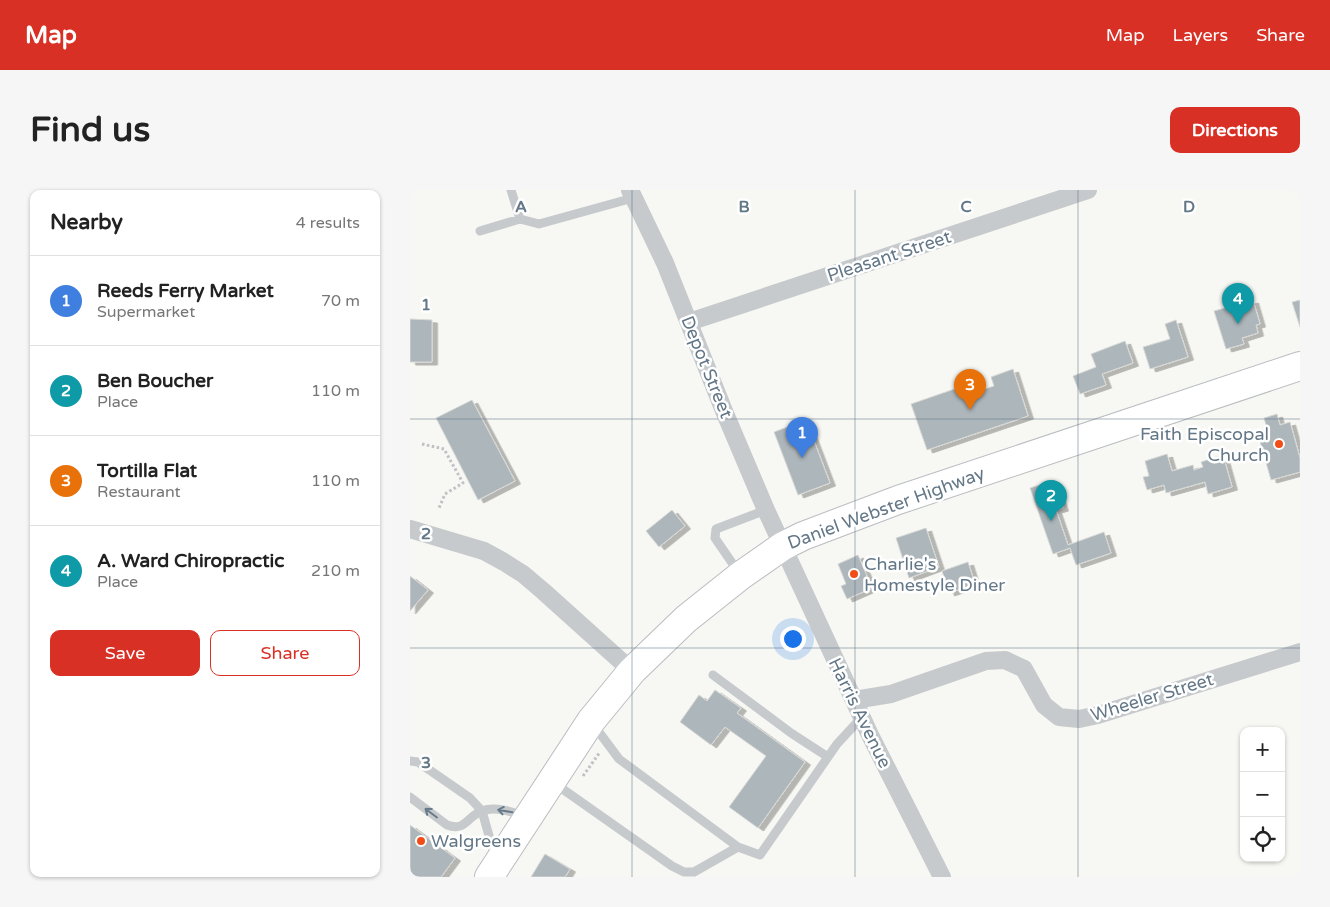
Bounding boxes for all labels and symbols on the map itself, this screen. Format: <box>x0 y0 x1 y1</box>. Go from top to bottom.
text: A <box>515 197 527 217</box>
text: B <box>738 197 750 217</box>
text: C <box>960 197 972 217</box>
text: D <box>1183 197 1195 217</box>
street label: Pleasant Street <box>824 226 954 286</box>
pin: 4 <box>1222 283 1254 324</box>
text: 1 <box>421 295 431 315</box>
street label: Depot Street <box>676 313 738 422</box>
pin: 3 <box>954 369 986 410</box>
pin: 1 <box>786 417 818 458</box>
place label: Faith Episcopal Church <box>1140 423 1269 466</box>
marker: Faith Episcopal Church <box>1273 438 1285 450</box>
street label: Daniel Webster Highway <box>784 462 988 554</box>
pin: 2 <box>1035 480 1067 521</box>
text: 2 <box>421 524 431 544</box>
place label: Charlie's Homestyle Diner <box>864 553 1005 596</box>
marker: Charlie's Homestyle Diner <box>848 568 860 580</box>
your location <box>780 626 806 652</box>
street label: Harris Avenue <box>824 654 896 772</box>
street label: Wheeler Street <box>1088 668 1216 726</box>
text: 3 <box>421 753 431 773</box>
one-way arrow <box>497 806 513 816</box>
one-way arrow <box>424 808 438 818</box>
place label: Walgreens <box>431 830 521 852</box>
marker: Walgreens <box>415 835 427 847</box>

